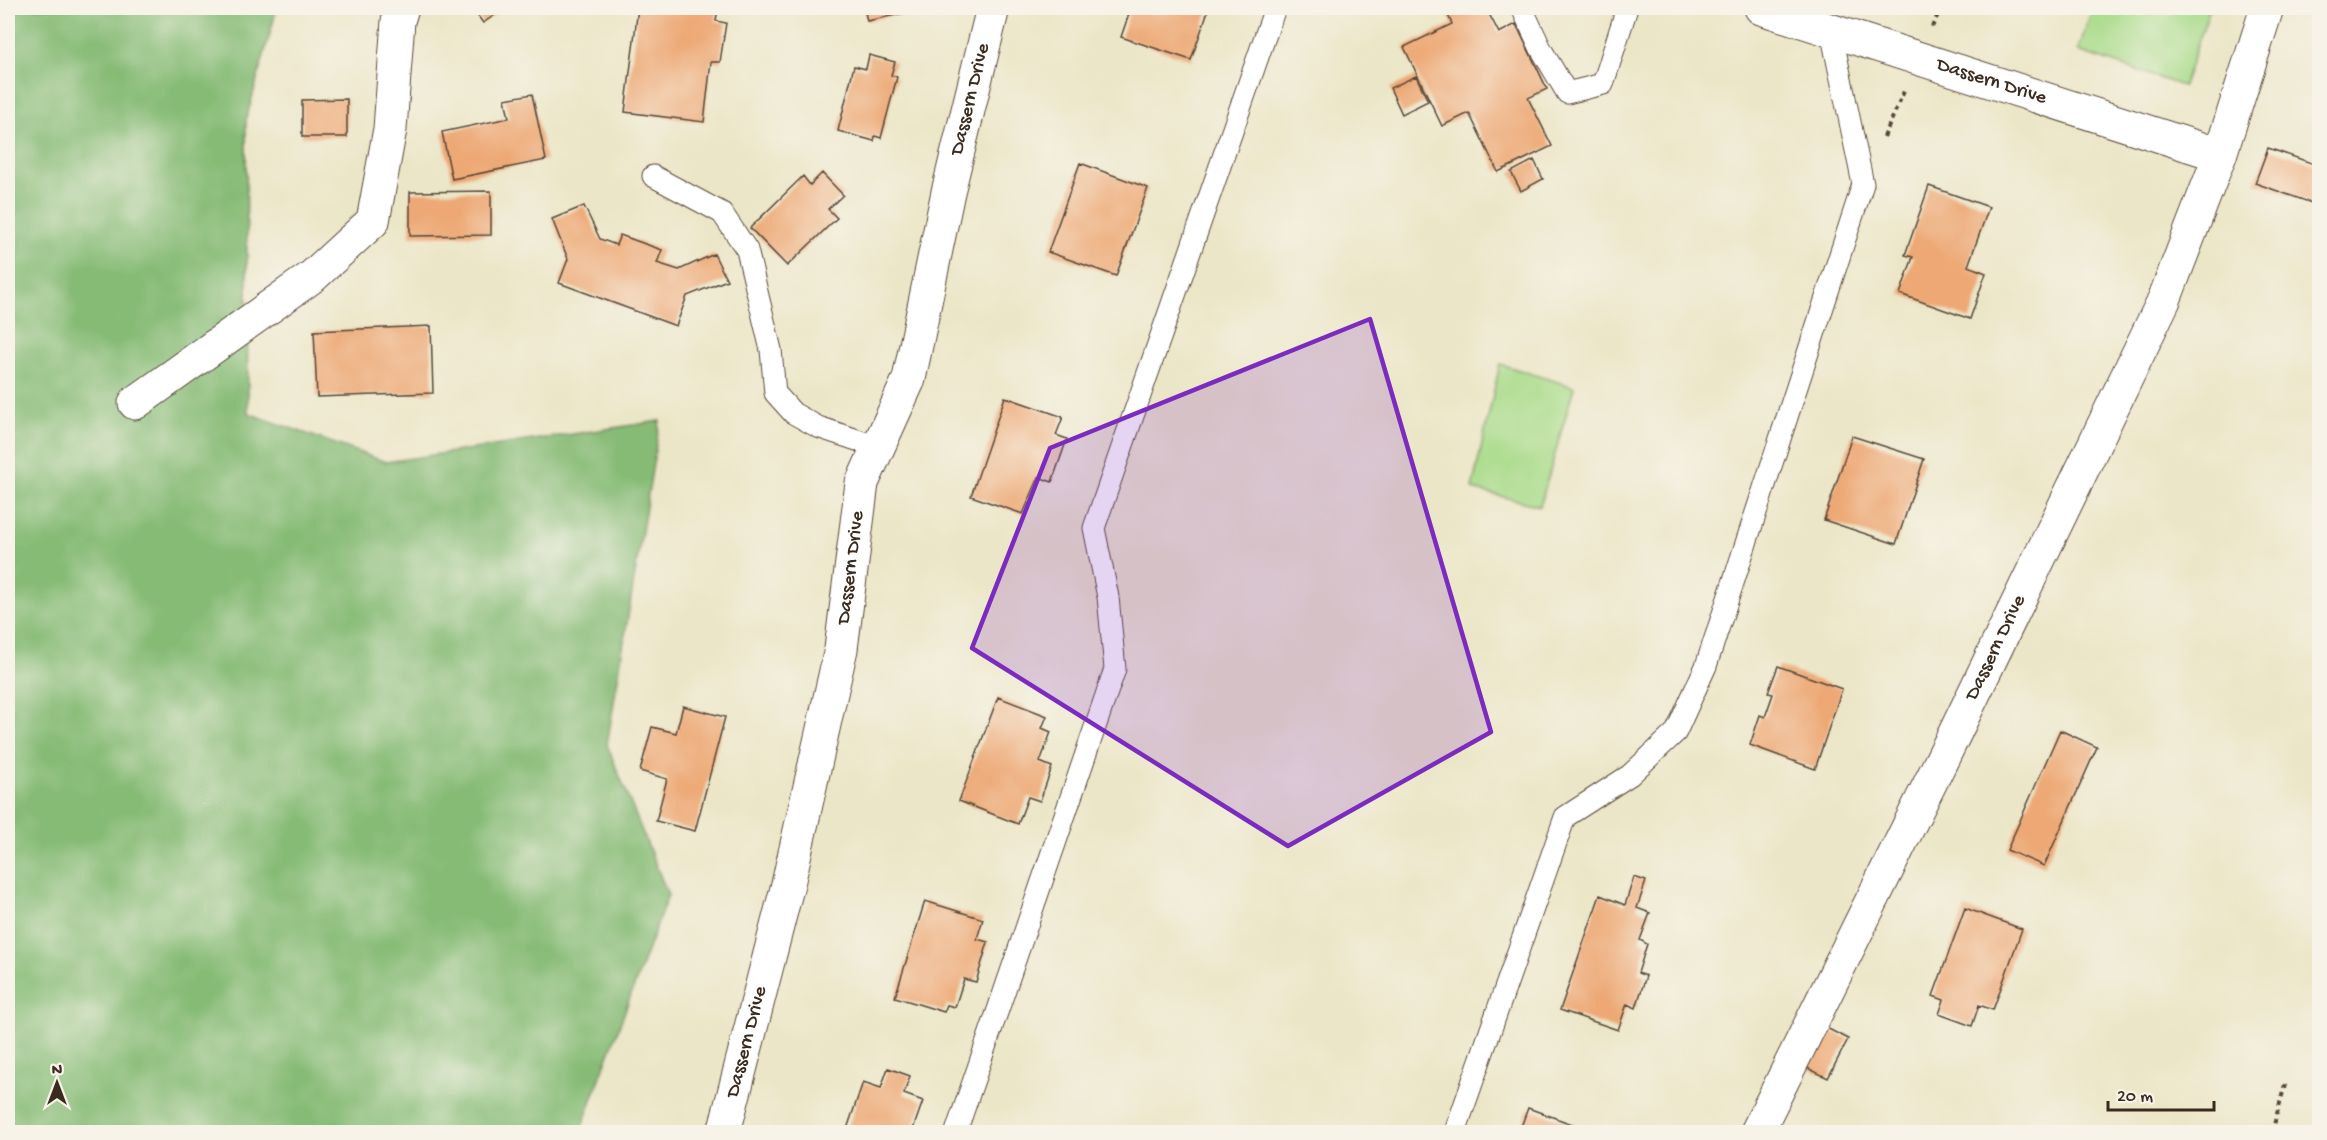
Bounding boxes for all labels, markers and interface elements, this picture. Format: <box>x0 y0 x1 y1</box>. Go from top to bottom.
street label: Dassern Drive <box>945 40 996 159</box>
street label: Dassern Drive <box>1932 53 2050 110</box>
street label: Dassern Drive <box>832 509 870 628</box>
street label: Dassern Drive <box>1960 591 2032 706</box>
street label: Dassern Drive <box>721 983 773 1102</box>
north arrow <box>27 1053 87 1113</box>
text: N <box>52 1062 63 1081</box>
scale bar <box>2108 1074 2214 1112</box>
text: 20 m <box>2117 1087 2153 1108</box>

